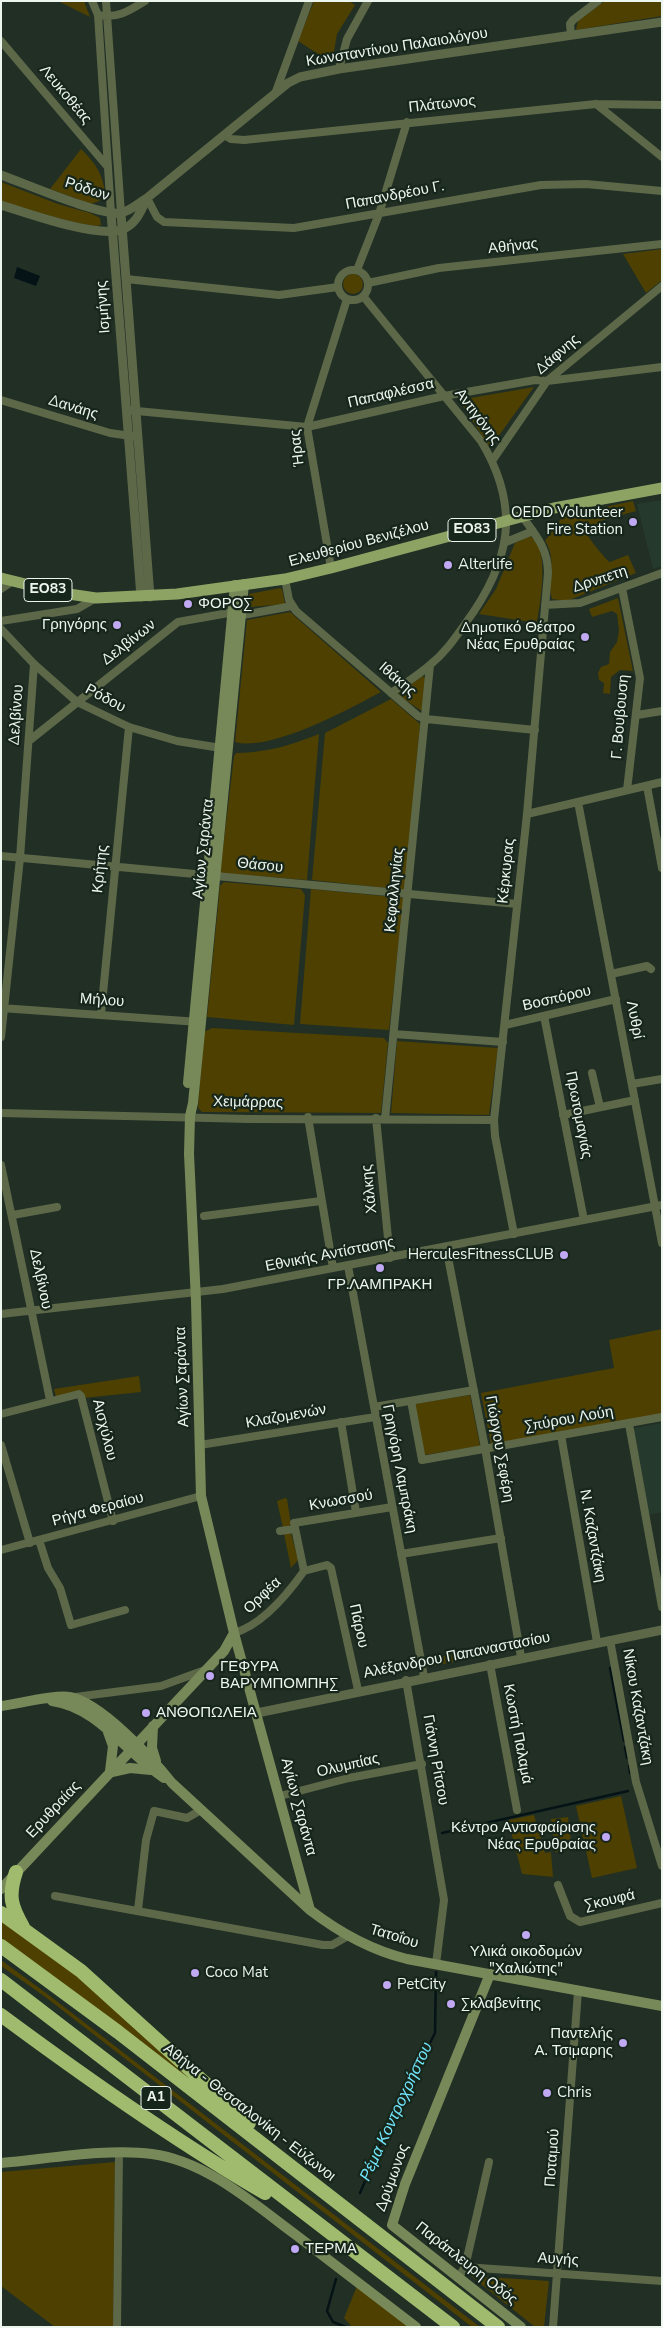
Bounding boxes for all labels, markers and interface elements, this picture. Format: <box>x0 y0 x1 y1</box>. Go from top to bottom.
street label: Κωνσταντίνου Παλαιολόγου <box>305 25 489 71</box>
street label: Λευκοθέας <box>35 62 95 128</box>
street label: Πλάτωνος <box>408 93 476 117</box>
street label: Ρόδων <box>62 174 112 206</box>
street label: Παπανδρέου Γ. <box>344 178 446 214</box>
street label: Αθήνας <box>487 235 539 259</box>
street label: Ισμήνης <box>93 280 115 334</box>
street label: Δάφνης <box>532 331 584 379</box>
street label: Παπαφλέσσα <box>346 375 436 413</box>
street label: Αντιγόνης <box>450 385 504 449</box>
street label: Δανάης <box>46 392 100 424</box>
street label: Ήρας <box>287 429 309 467</box>
place label: OEDD Volunteer Fire Station <box>511 504 623 539</box>
marker: OEDD Volunteer Fire Station <box>627 516 639 528</box>
street label: Ελευθερίου Βενιζέλου <box>287 517 431 571</box>
road number: ΕΟ83 <box>448 518 496 542</box>
place label: Alterlife <box>458 556 512 574</box>
marker: Alterlife <box>442 559 454 571</box>
street label: Δρνπετη <box>570 563 630 597</box>
road number: ΕΟ83 <box>24 578 72 602</box>
place label: ΦΟΡΟΣ <box>198 595 252 613</box>
marker: ΦΟΡΟΣ <box>182 598 194 610</box>
place label: Γρηγόρης <box>42 616 107 634</box>
street label: Δελβίνων <box>98 616 160 670</box>
marker: Γρηγόρης <box>111 619 123 631</box>
place label: Δημοτικό Θέατρο Νέας Ερυθραίας <box>461 619 575 654</box>
marker: Δημοτικό Θέατρο Νέας Ερυθραίας <box>579 631 591 643</box>
street label: Ιθάκης <box>374 659 420 701</box>
street label: Γ. Βουβουση <box>608 674 634 760</box>
street label: Ρόδου <box>82 681 128 717</box>
street label: Δελβίνου <box>6 684 28 746</box>
street label: Αγίων Σαράντα <box>190 798 218 900</box>
street label: Κέρκυρας <box>495 838 519 904</box>
street label: Κρήτης <box>90 844 112 894</box>
street label: Κεφαλληνίας <box>382 847 408 933</box>
street label: Θάσου <box>236 855 284 877</box>
street label: Βοσπόρου <box>521 982 593 1016</box>
street label: Μήλου <box>79 990 125 1012</box>
street label: Λυθρί <box>621 999 647 1041</box>
street label: Πρωτομαγιάς <box>561 1070 595 1160</box>
street label: Χειμάρρας <box>213 1093 283 1113</box>
street label: Χάλκης <box>358 1164 382 1214</box>
street label: Εθνικής Αντίστασης <box>264 1234 396 1276</box>
place label: HerculesFitnessCLUB <box>408 1246 554 1264</box>
street label: Δελβίνου <box>25 1247 55 1311</box>
marker: HerculesFitnessCLUB <box>558 1249 570 1261</box>
marker: ΓΡ.ΛΑΜΠΡΑΚΗ <box>374 1262 386 1274</box>
place label: ΓΡ.ΛΑΜΠΡΑΚΗ <box>328 1276 432 1294</box>
street label: Αγίων Σαράντα <box>172 1327 194 1427</box>
street label: Γιώργου Σεφέρη <box>481 1394 517 1504</box>
street label: Αισχύλου <box>88 1398 120 1462</box>
street label: Κλαζομενών <box>244 1401 328 1433</box>
street label: Γρηγόρη Λαμπράκη <box>378 1403 420 1535</box>
street label: Σπύρου Λούη <box>523 1403 615 1437</box>
street label: Κνωσσού <box>308 1487 374 1515</box>
street label: Ν. Καζαντζάκη <box>575 1488 609 1584</box>
street label: Ρήγα Φεραίου <box>50 1489 146 1531</box>
street label: Ορφέα <box>240 1574 286 1618</box>
street label: Πάρου <box>345 1602 371 1650</box>
street label: Αλέξανδρου Παπαναστασίου <box>362 1629 552 1683</box>
street label: Νίκου Καζαντζάκη <box>618 1647 656 1767</box>
place label: ΓΕΦΥΡΑ ΒΑΡΥΜΠΟΜΠΗΣ <box>220 1658 338 1693</box>
marker: ΓΕΦΥΡΑ ΒΑΡΥΜΠΟΜΠΗΣ <box>204 1670 216 1682</box>
street label: Κωστή Παλαμά <box>498 1682 536 1786</box>
place label: ΑΝΘΟΠΩΛΕΙΑ <box>156 1704 257 1722</box>
marker: ΑΝΘΟΠΩΛΕΙΑ <box>140 1707 152 1719</box>
street label: Γιάννη Ρίτσου <box>418 1713 452 1807</box>
street label: Ολυμπίας <box>315 1750 381 1782</box>
street label: Αγίων Σαράντα <box>276 1756 320 1858</box>
street label: Ερυθραίας <box>23 1778 85 1842</box>
place label: Κέντρο Αντισφαίρισης Νέας Ερυθραίας <box>451 1819 596 1854</box>
marker: Κέντρο Αντισφαίρισης Νέας Ερυθραίας <box>600 1831 612 1843</box>
street label: Σκουφά <box>583 1886 637 1916</box>
street label: Τατοΐου <box>367 1921 421 1953</box>
marker: Υλικά οικοδομών "Χαλιώτης" <box>520 1929 532 1941</box>
place label: Υλικά οικοδομών "Χαλιώτης" <box>470 1943 582 1978</box>
place label: Coco Mat <box>205 1964 268 1982</box>
marker: Coco Mat <box>189 1967 201 1979</box>
place label: PetCity <box>397 1976 446 1994</box>
marker: PetCity <box>381 1979 393 1991</box>
place label: Σκλαβενίτης <box>461 1995 541 2013</box>
marker: Σκλαβενίτης <box>445 1998 457 2010</box>
place label: Παντελής Α. Τσιμαρης <box>534 2025 613 2060</box>
marker: Παντελής Α. Τσιμαρης <box>617 2037 629 2049</box>
street label: Αθήνα - Θεσσαλονίκη - Εύζωνοι <box>159 2040 339 2186</box>
water label: Ρέμα Κοντροχρήστου <box>356 2040 438 2184</box>
place label: Chris <box>557 2084 592 2102</box>
road number: Α1 <box>141 2086 171 2110</box>
marker: Chris <box>541 2087 553 2099</box>
street label: Ποταμού <box>542 2128 564 2188</box>
street label: Δρύμωνος <box>372 2142 414 2214</box>
street label: Παράπλευρη Οδός <box>412 2219 520 2309</box>
place label: ΤΕΡΜΑ <box>305 2240 357 2258</box>
marker: ΤΕΡΜΑ <box>289 2243 301 2255</box>
street label: Αυγής <box>537 2250 579 2270</box>

